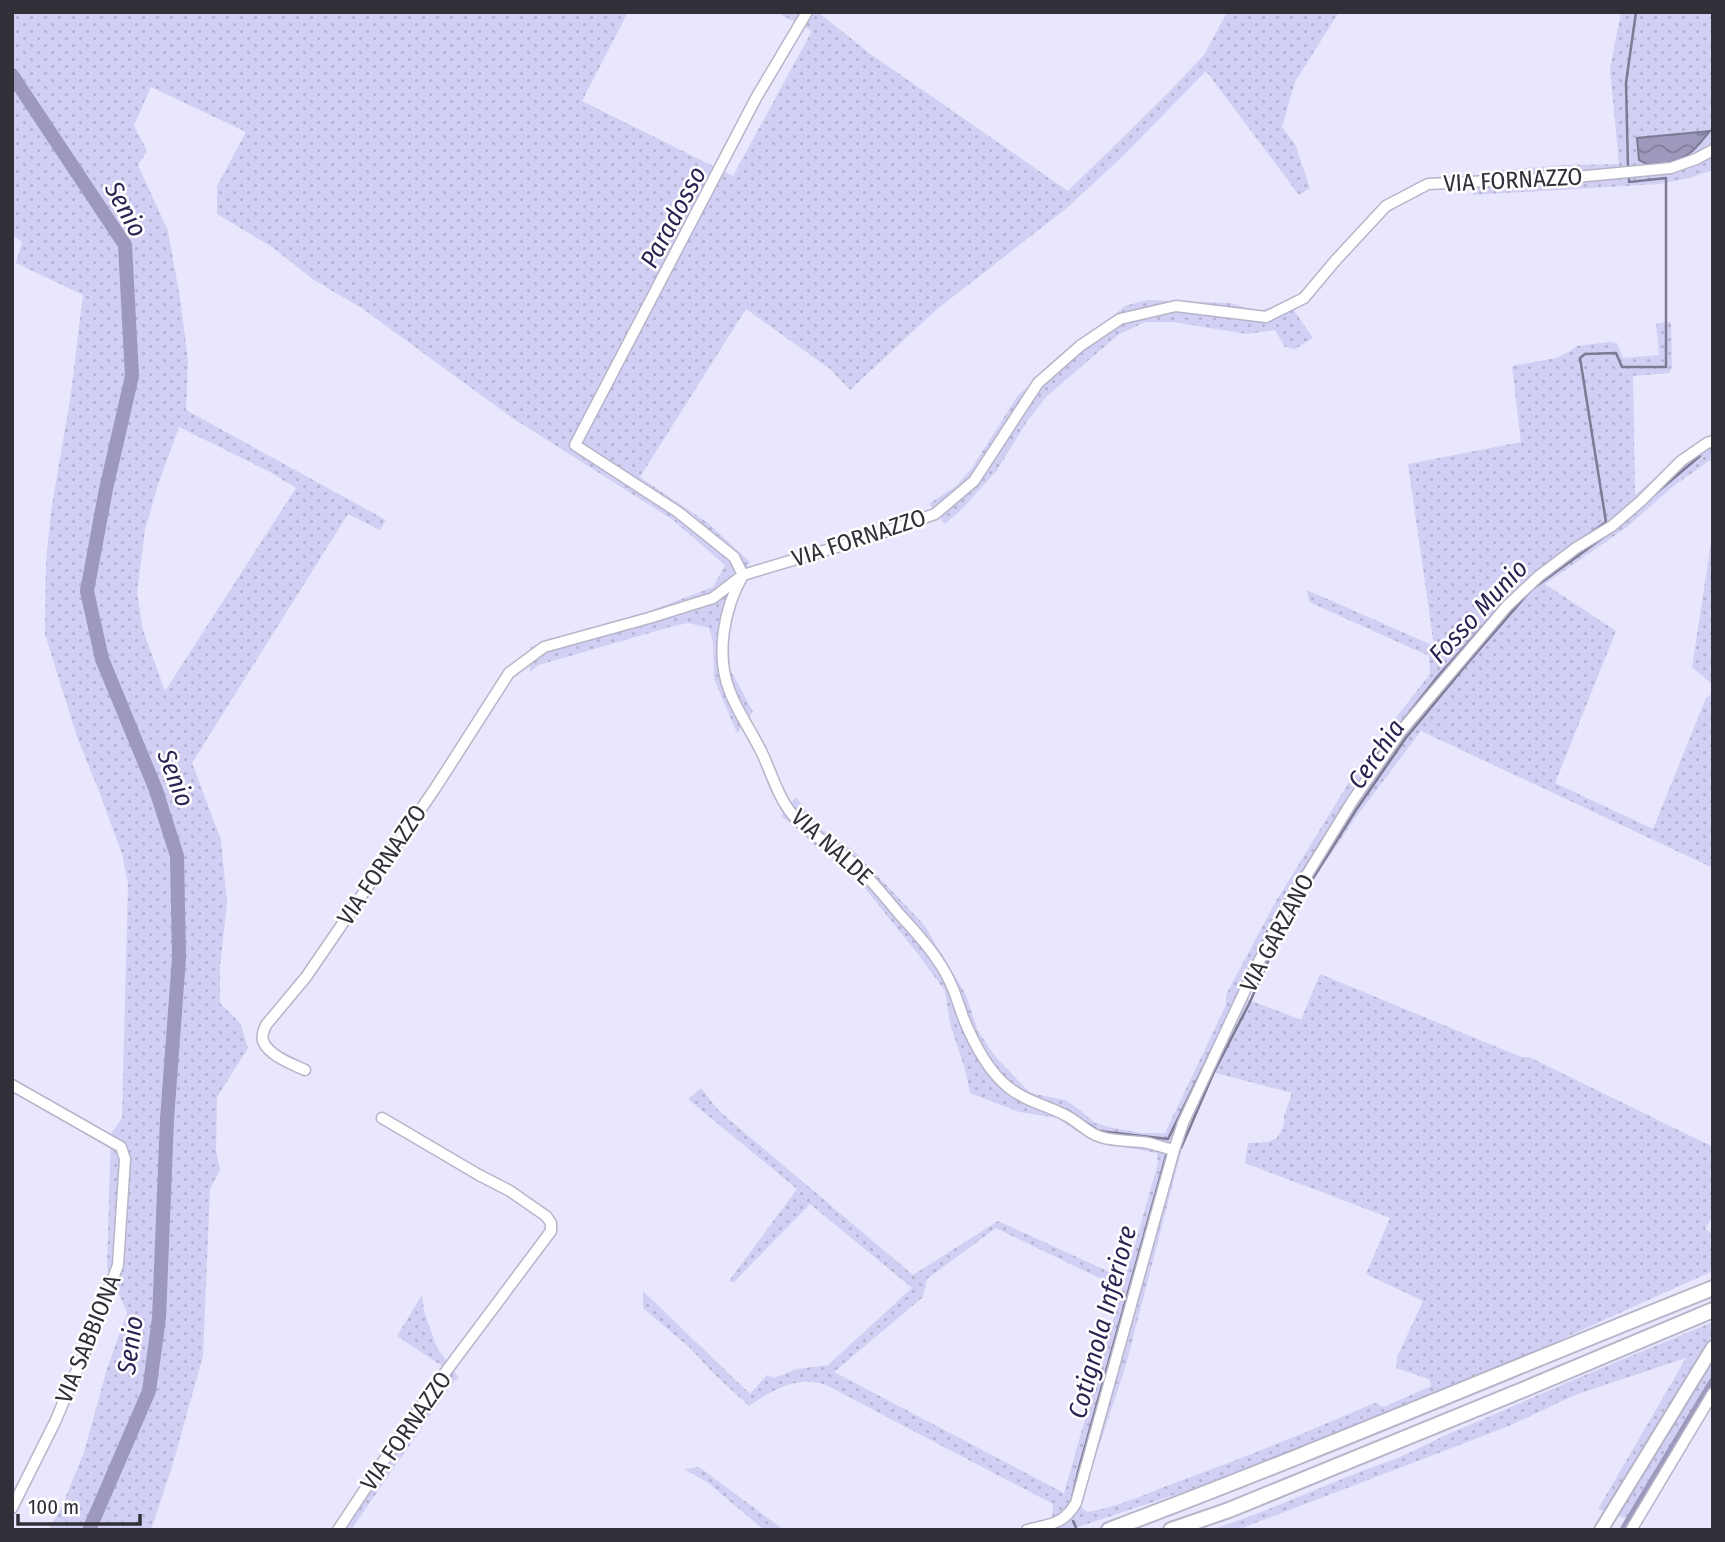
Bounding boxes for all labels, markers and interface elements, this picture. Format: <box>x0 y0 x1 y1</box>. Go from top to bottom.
water label: Paradosso <box>634 161 713 273</box>
street label: VIA FORNAZZO <box>1443 162 1583 198</box>
water label: Senio <box>97 175 153 242</box>
street label: VIA FORNAZZO <box>788 503 930 573</box>
water label: Fosso Munio <box>1422 553 1534 670</box>
water label: Cerchia <box>1341 713 1411 795</box>
water label: Senio <box>150 744 201 811</box>
street label: VIA FORNAZZO <box>331 799 433 931</box>
street label: VIA NALDE <box>786 803 878 891</box>
street label: VIA GARZANO <box>1234 869 1320 997</box>
water label: Cotignola Inferiore <box>1062 1222 1143 1422</box>
street label: VIA SABBIONA <box>50 1270 127 1407</box>
water label: Senio <box>111 1314 150 1377</box>
street label: VIA FORNAZZO <box>355 1366 457 1496</box>
scale bar <box>18 1482 140 1526</box>
text: 100 m <box>28 1494 79 1520</box>

